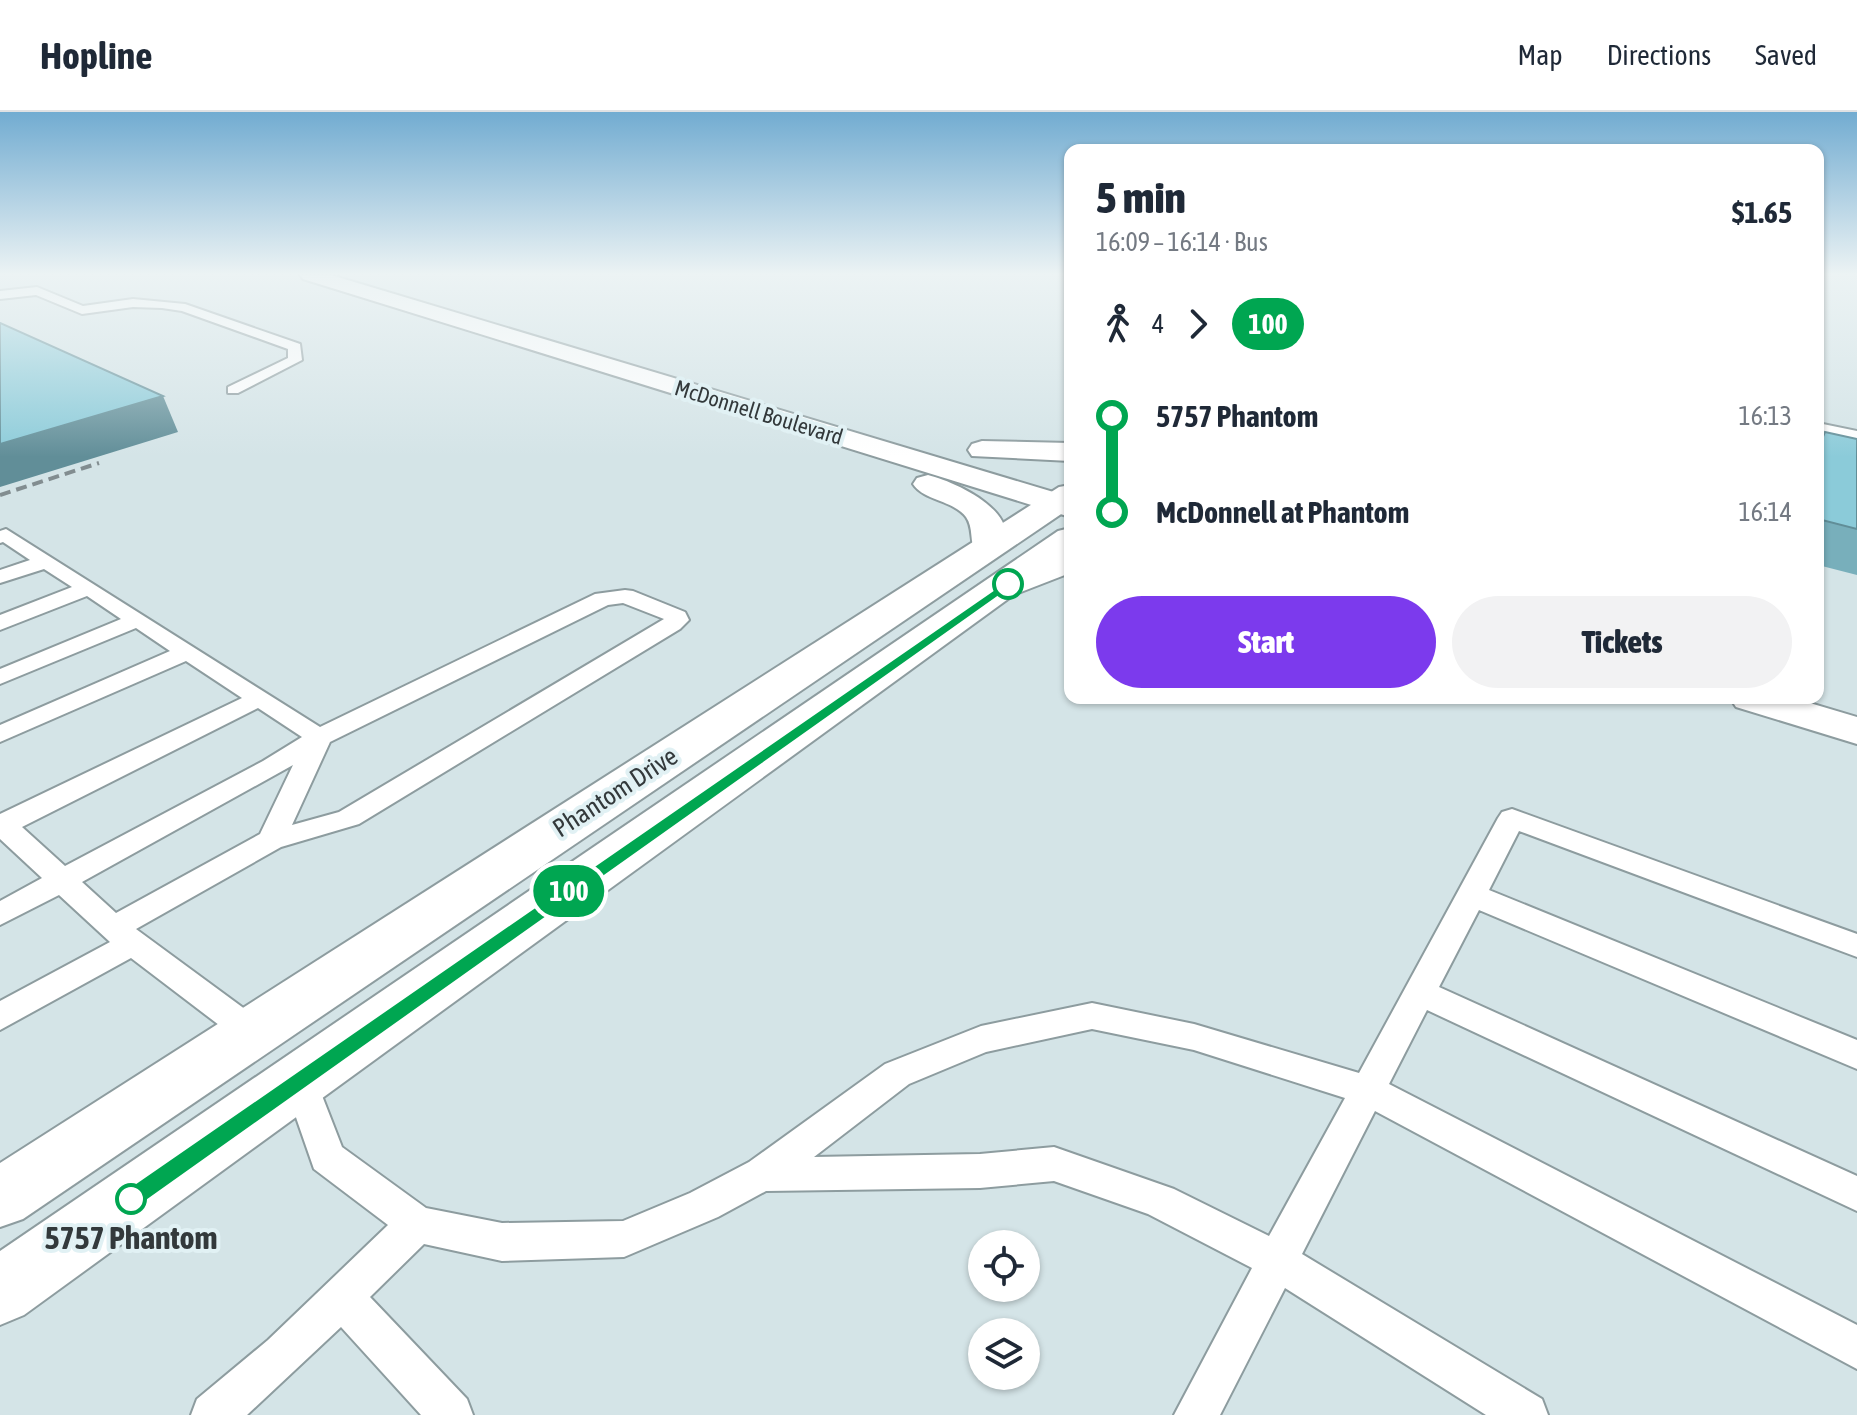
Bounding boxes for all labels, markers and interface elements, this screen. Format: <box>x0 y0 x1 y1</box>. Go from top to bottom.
text: Hopline <box>40 34 152 77</box>
text: Map <box>1518 39 1563 71</box>
text: Directions <box>1607 39 1711 71</box>
text: Saved <box>1755 39 1817 71</box>
text: 5 min <box>1096 172 1186 222</box>
text: $1.65 <box>1732 195 1792 229</box>
text: 16:09 – 16:14 · Bus <box>1096 227 1268 257</box>
icon: walk <box>1096 302 1140 346</box>
icon: forward <box>1176 302 1220 346</box>
text: 100 <box>1248 308 1288 340</box>
text: 4 <box>1152 309 1164 339</box>
street label: McDonnell Boulevard <box>672 374 846 450</box>
text: 5757 Phantom <box>1156 399 1318 433</box>
text: 16:13 <box>1738 401 1792 431</box>
text: McDonnell at Phantom <box>1156 495 1409 529</box>
text: 16:14 <box>1738 497 1792 527</box>
unlabelled marker <box>993 569 1023 599</box>
button: Start <box>1096 596 1436 688</box>
button: Tickets <box>1452 596 1792 688</box>
street label: Phantom Drive <box>547 741 683 843</box>
line badge: 100 <box>523 865 615 917</box>
text: 100 <box>549 875 589 907</box>
marker: 5757 Phantom <box>116 1184 146 1214</box>
place label: 5757 Phantom <box>44 1219 218 1256</box>
map controls <box>968 1230 1040 1390</box>
button: locate <box>968 1230 1040 1302</box>
button: layers <box>968 1318 1040 1390</box>

